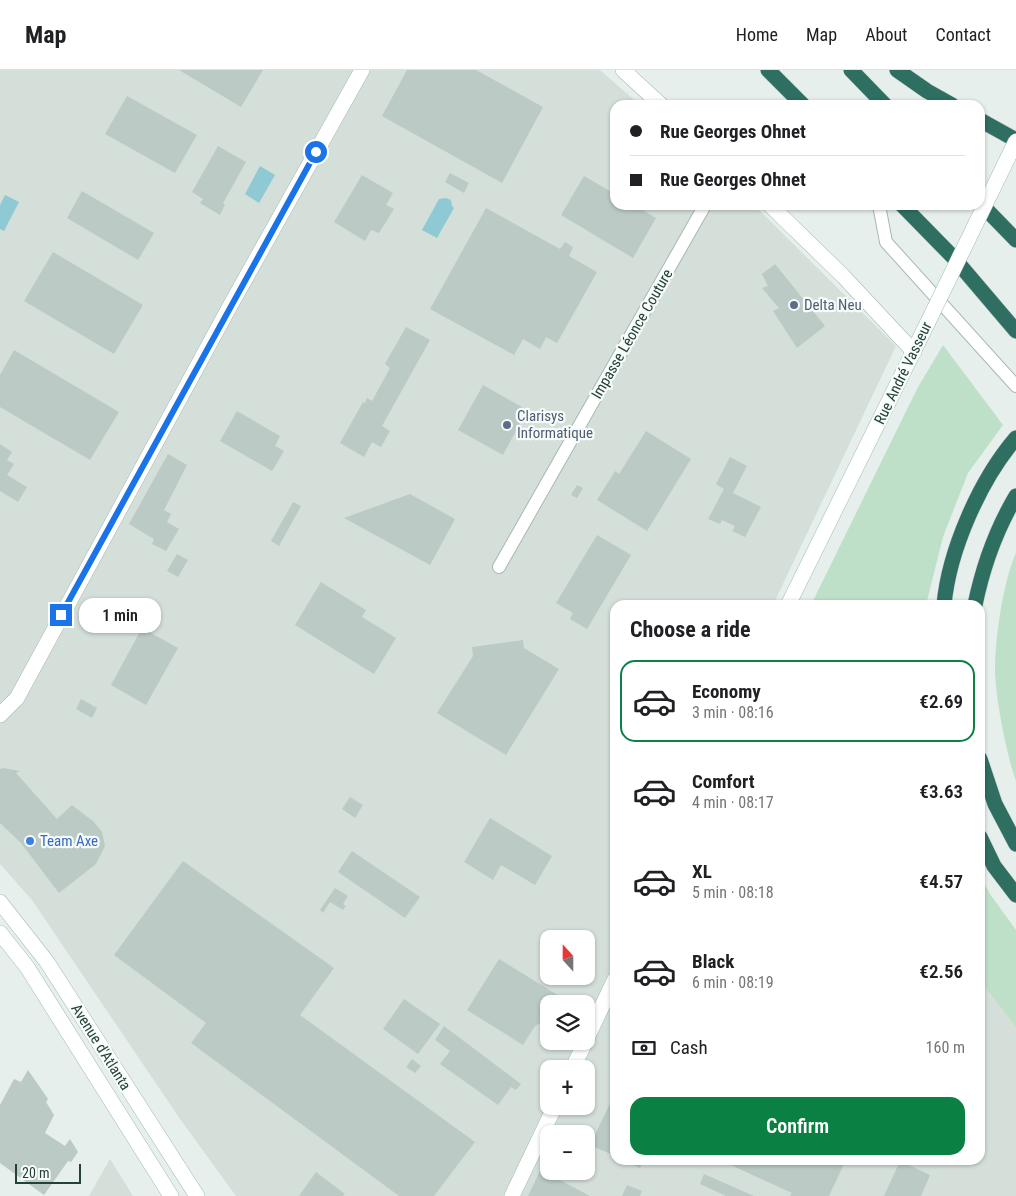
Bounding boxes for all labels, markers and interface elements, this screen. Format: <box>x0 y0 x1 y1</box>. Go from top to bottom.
text: Map <box>25 21 66 49</box>
text: Home <box>736 24 778 45</box>
text: Map <box>806 24 837 45</box>
text: About <box>865 24 907 45</box>
text: Contact <box>935 24 991 45</box>
text: Rue Georges Ohnet <box>660 120 806 143</box>
route start <box>305 141 327 163</box>
text: Rue Georges Ohnet <box>660 168 806 191</box>
street label: Impasse Léonce Couture <box>588 266 676 402</box>
place label: Delta Neu <box>804 296 862 314</box>
marker: Delta Neu <box>788 299 800 311</box>
street label: Rue André Vasseur <box>870 318 936 427</box>
place label: Clarisys Informatique <box>517 407 593 442</box>
marker: Clarisys Informatique <box>501 419 513 431</box>
callout: 1 min <box>78 598 161 632</box>
route end <box>50 604 72 626</box>
text: 1 min <box>102 606 138 625</box>
text: Choose a ride <box>630 617 751 642</box>
icon: car <box>632 679 677 724</box>
text: Economy <box>692 680 761 703</box>
text: €2.69 <box>919 690 963 713</box>
text: 3 min · 08:16 <box>692 703 774 722</box>
icon: car <box>632 769 677 814</box>
text: Comfort <box>692 770 755 793</box>
text: €3.63 <box>919 780 963 803</box>
text: 4 min · 08:17 <box>692 793 774 812</box>
place label: Team Axe <box>40 832 98 850</box>
marker: Team Axe <box>24 835 36 847</box>
icon: car <box>632 859 677 904</box>
text: XL <box>692 860 712 883</box>
text: €4.57 <box>919 870 963 893</box>
text: 5 min · 08:18 <box>692 883 774 902</box>
north arrow <box>540 930 595 985</box>
map controls <box>540 930 595 1180</box>
icon: car <box>632 949 677 994</box>
text: Black <box>692 950 734 973</box>
text: €2.56 <box>919 960 963 983</box>
text: 6 min · 08:19 <box>692 973 774 992</box>
button: layers <box>540 995 595 1050</box>
street label: Avenue d'Atlanta <box>67 1001 135 1093</box>
icon: cash <box>630 1034 658 1062</box>
text: Cash <box>670 1036 708 1059</box>
text: 160 m <box>926 1038 965 1057</box>
button: + <box>540 1060 595 1115</box>
button: Confirm <box>630 1097 965 1155</box>
button: − <box>540 1125 595 1180</box>
scale bar <box>15 1161 81 1184</box>
text: 20 m <box>22 1165 50 1181</box>

